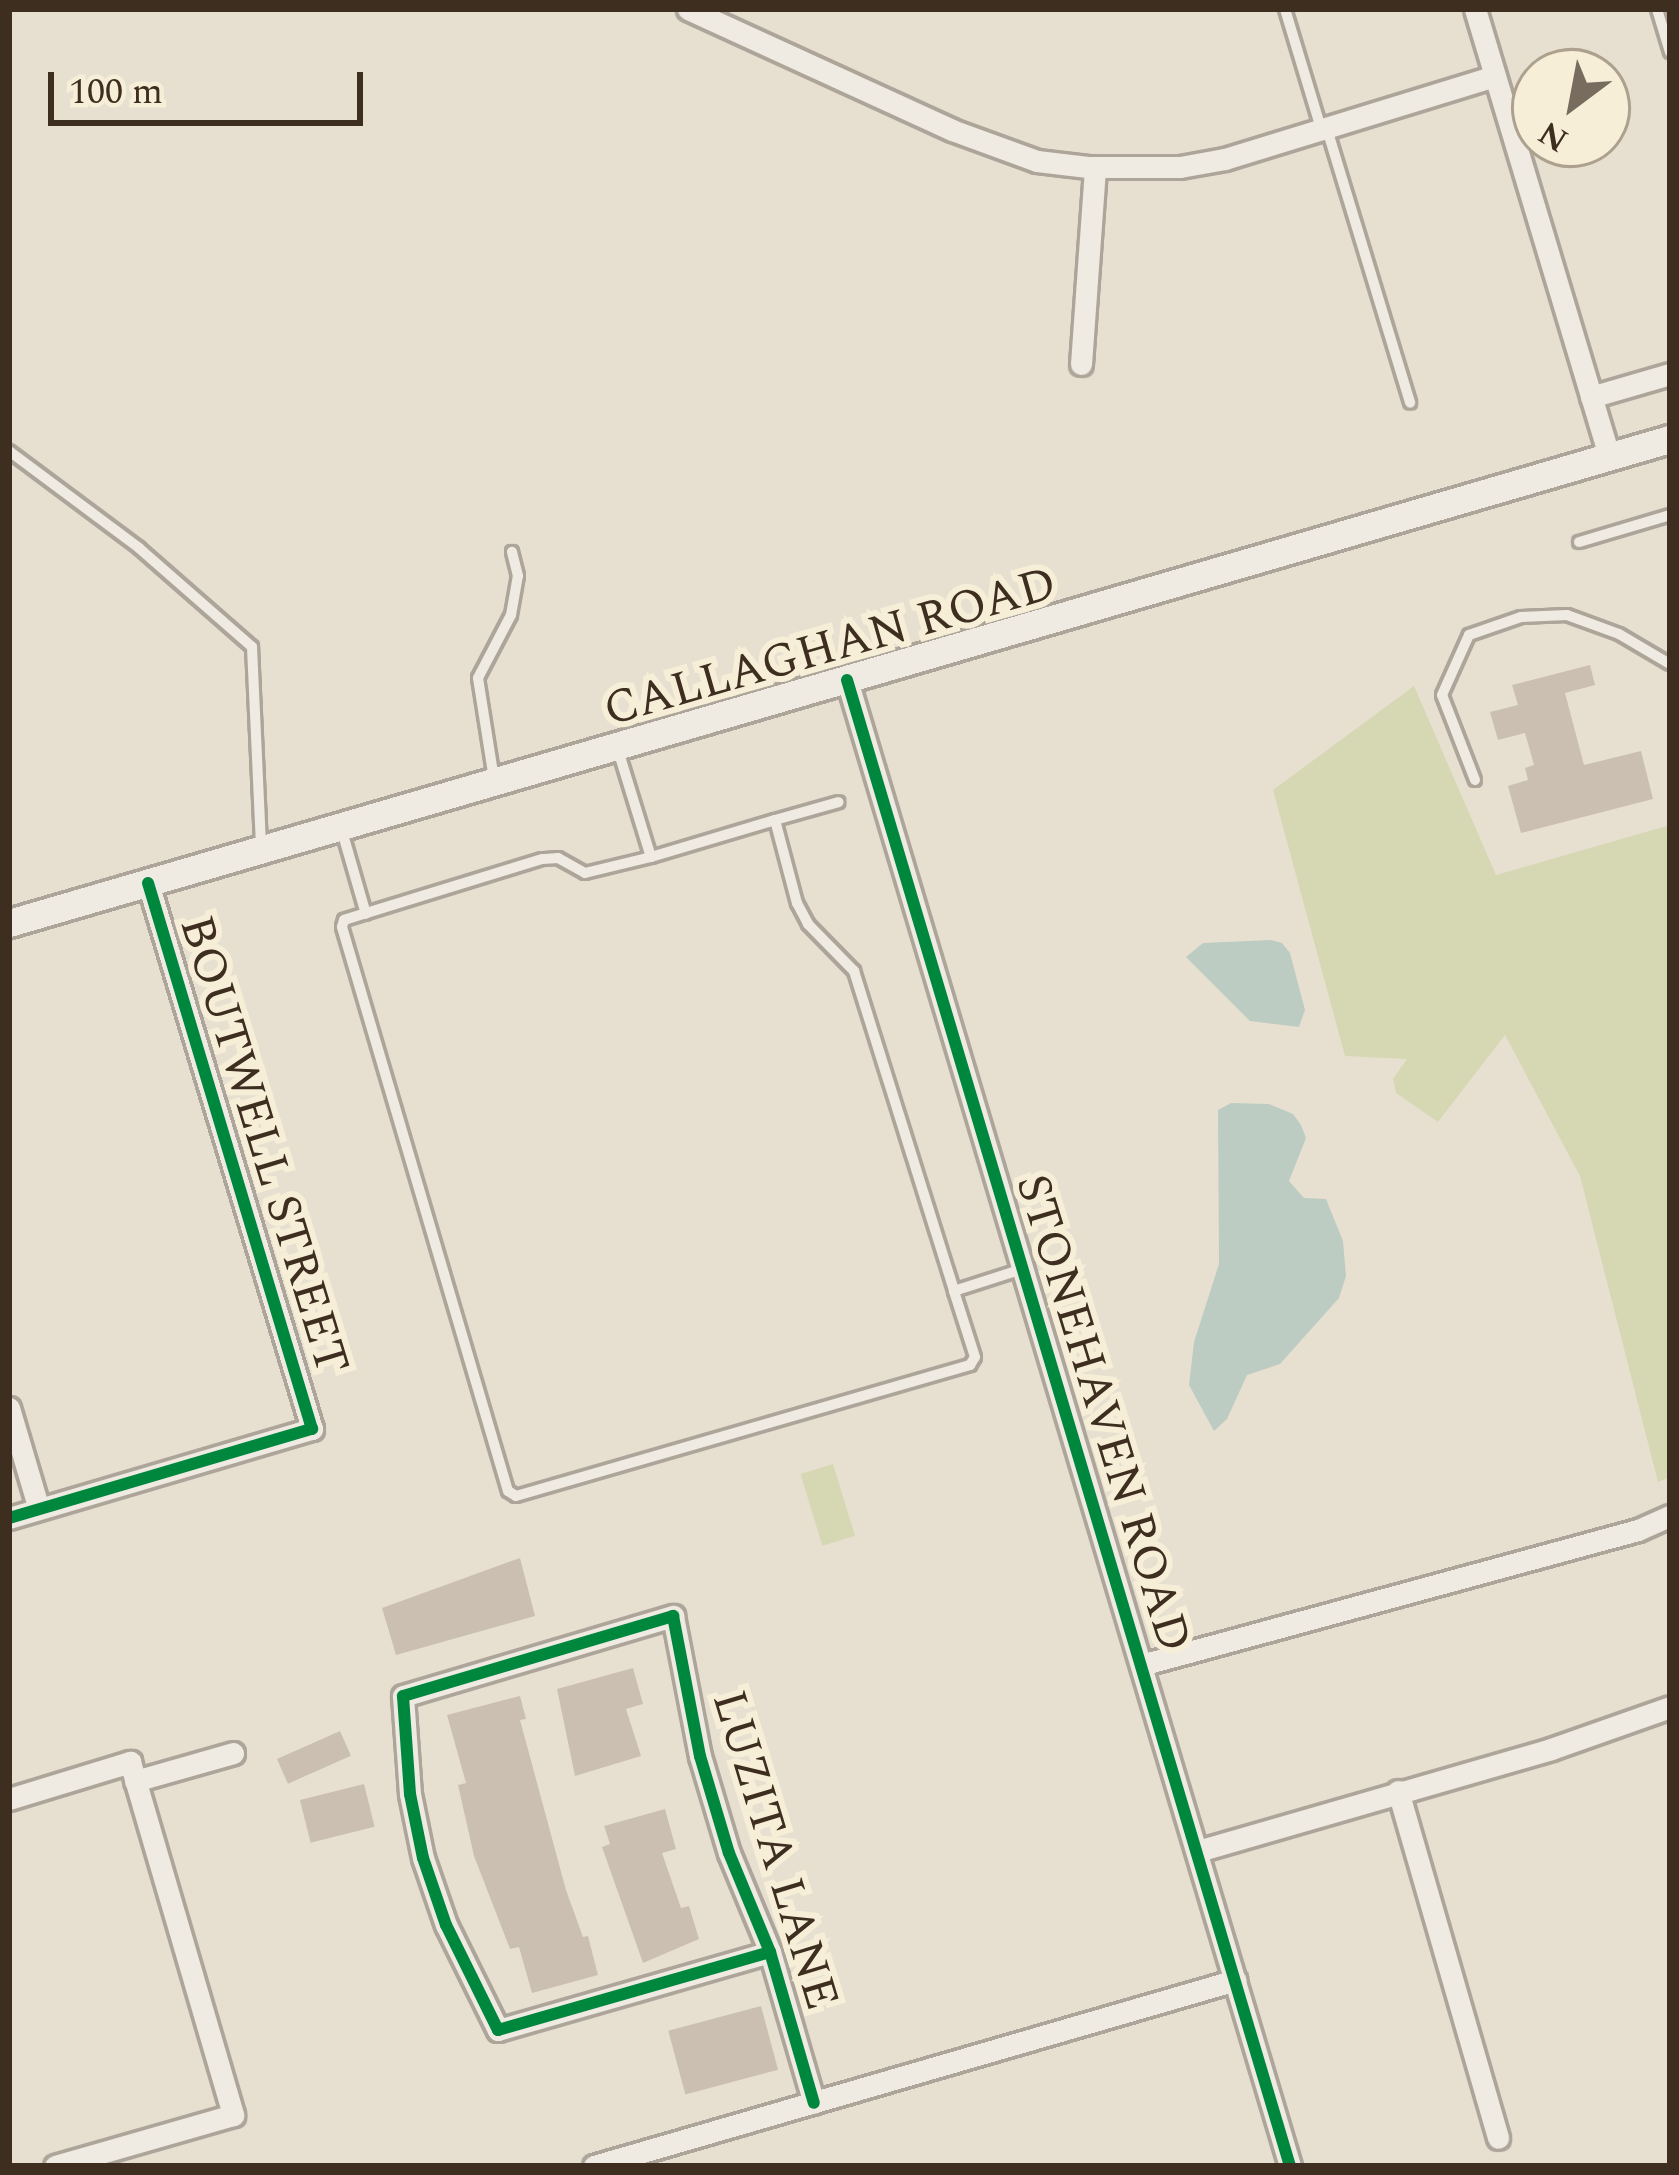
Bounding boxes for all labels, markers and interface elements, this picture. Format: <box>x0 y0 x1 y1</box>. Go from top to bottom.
scale bar <box>54 48 369 122</box>
north arrow <box>1511 48 1631 168</box>
text: 100 m <box>69 65 163 120</box>
text: N <box>1529 108 1578 164</box>
street label: CALLAGHAN ROAD <box>597 555 1063 739</box>
street label: BOUTWELL STREET <box>167 909 361 1381</box>
street label: STONEHAVEN ROAD <box>1003 1167 1203 1659</box>
street label: LUZITA LANE <box>699 1684 851 2016</box>

